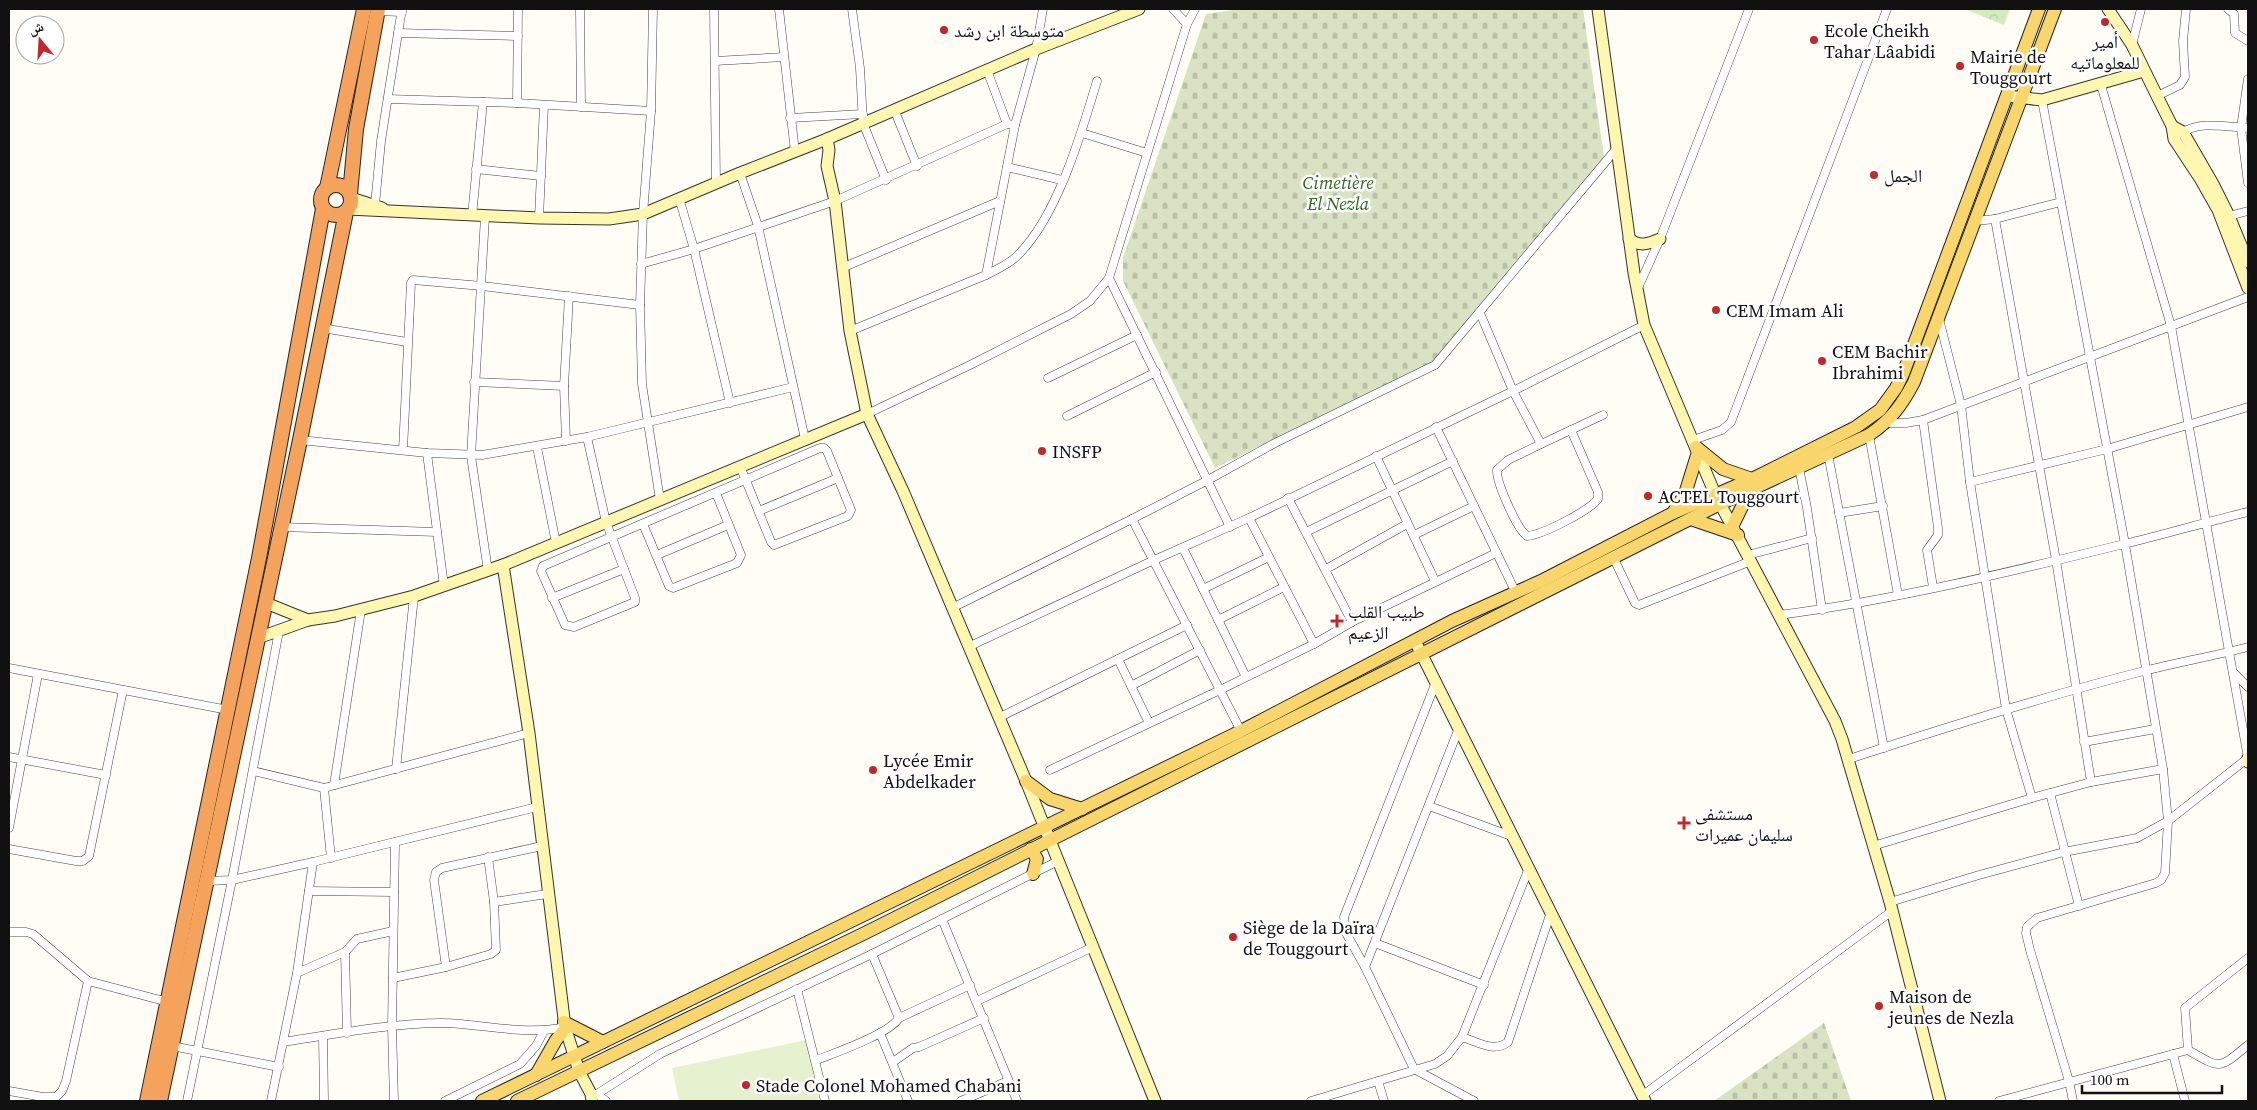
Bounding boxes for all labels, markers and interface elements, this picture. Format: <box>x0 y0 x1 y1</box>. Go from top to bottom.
north arrow <box>15 15 65 65</box>
text: ش <box>26 16 46 39</box>
marker: أمیر للمعلوماتیه <box>2099 16 2111 28</box>
place label: متوسطة ابن رشد <box>954 18 1064 43</box>
place label: Ecole Cheikh Tahar Lâabidi <box>1824 18 1935 64</box>
marker: متوسطة ابن رشد <box>938 24 950 36</box>
place label: أمیر للمعلوماتیه <box>2070 29 2140 75</box>
marker: Ecole Cheikh Tahar Lâabidi <box>1808 34 1820 46</box>
place label: Mairie de Touggourt <box>1970 44 2052 90</box>
marker: Mairie de Touggourt <box>1954 60 1966 72</box>
place label: الجمل <box>1884 163 1922 188</box>
marker: الجمل <box>1868 169 1880 181</box>
park label: Cimetière El Nezla <box>1302 170 1374 216</box>
place label: CEM Imam Ali <box>1726 298 1844 323</box>
marker: CEM Imam Ali <box>1710 304 1722 316</box>
place label: CEM Bachir Ibrahimi <box>1832 339 1928 385</box>
marker: CEM Bachir Ibrahimi <box>1816 355 1828 367</box>
place label: INSFP <box>1052 439 1102 464</box>
marker: INSFP <box>1036 445 1048 457</box>
place label: ACTEL Touggourt <box>1658 484 1799 509</box>
marker: ACTEL Touggourt <box>1642 490 1654 502</box>
place label: طبيب القلب الزعيم <box>1348 599 1425 645</box>
marker: طبيب القلب الزعيم <box>1330 614 1344 628</box>
place label: Lycée Emir Abdelkader <box>883 748 976 794</box>
marker: Lycée Emir Abdelkader <box>867 764 879 776</box>
place label: مستشفى سليمان عميرات <box>1695 801 1793 847</box>
marker: مستشفى سليمان عميرات <box>1677 816 1691 830</box>
place label: Siège de la Daïra de Touggourt <box>1243 915 1376 961</box>
marker: Siège de la Daïra de Touggourt <box>1227 931 1239 943</box>
place label: Maison de jeunes de Nezla <box>1887 984 2015 1030</box>
marker: Maison de jeunes de Nezla <box>1873 1000 1885 1012</box>
scale bar <box>2082 1062 2222 1094</box>
text: 100 m <box>2090 1069 2130 1090</box>
place label: Stade Colonel Mohamed Chabani <box>756 1073 1022 1098</box>
marker: Stade Colonel Mohamed Chabani <box>740 1079 752 1091</box>

